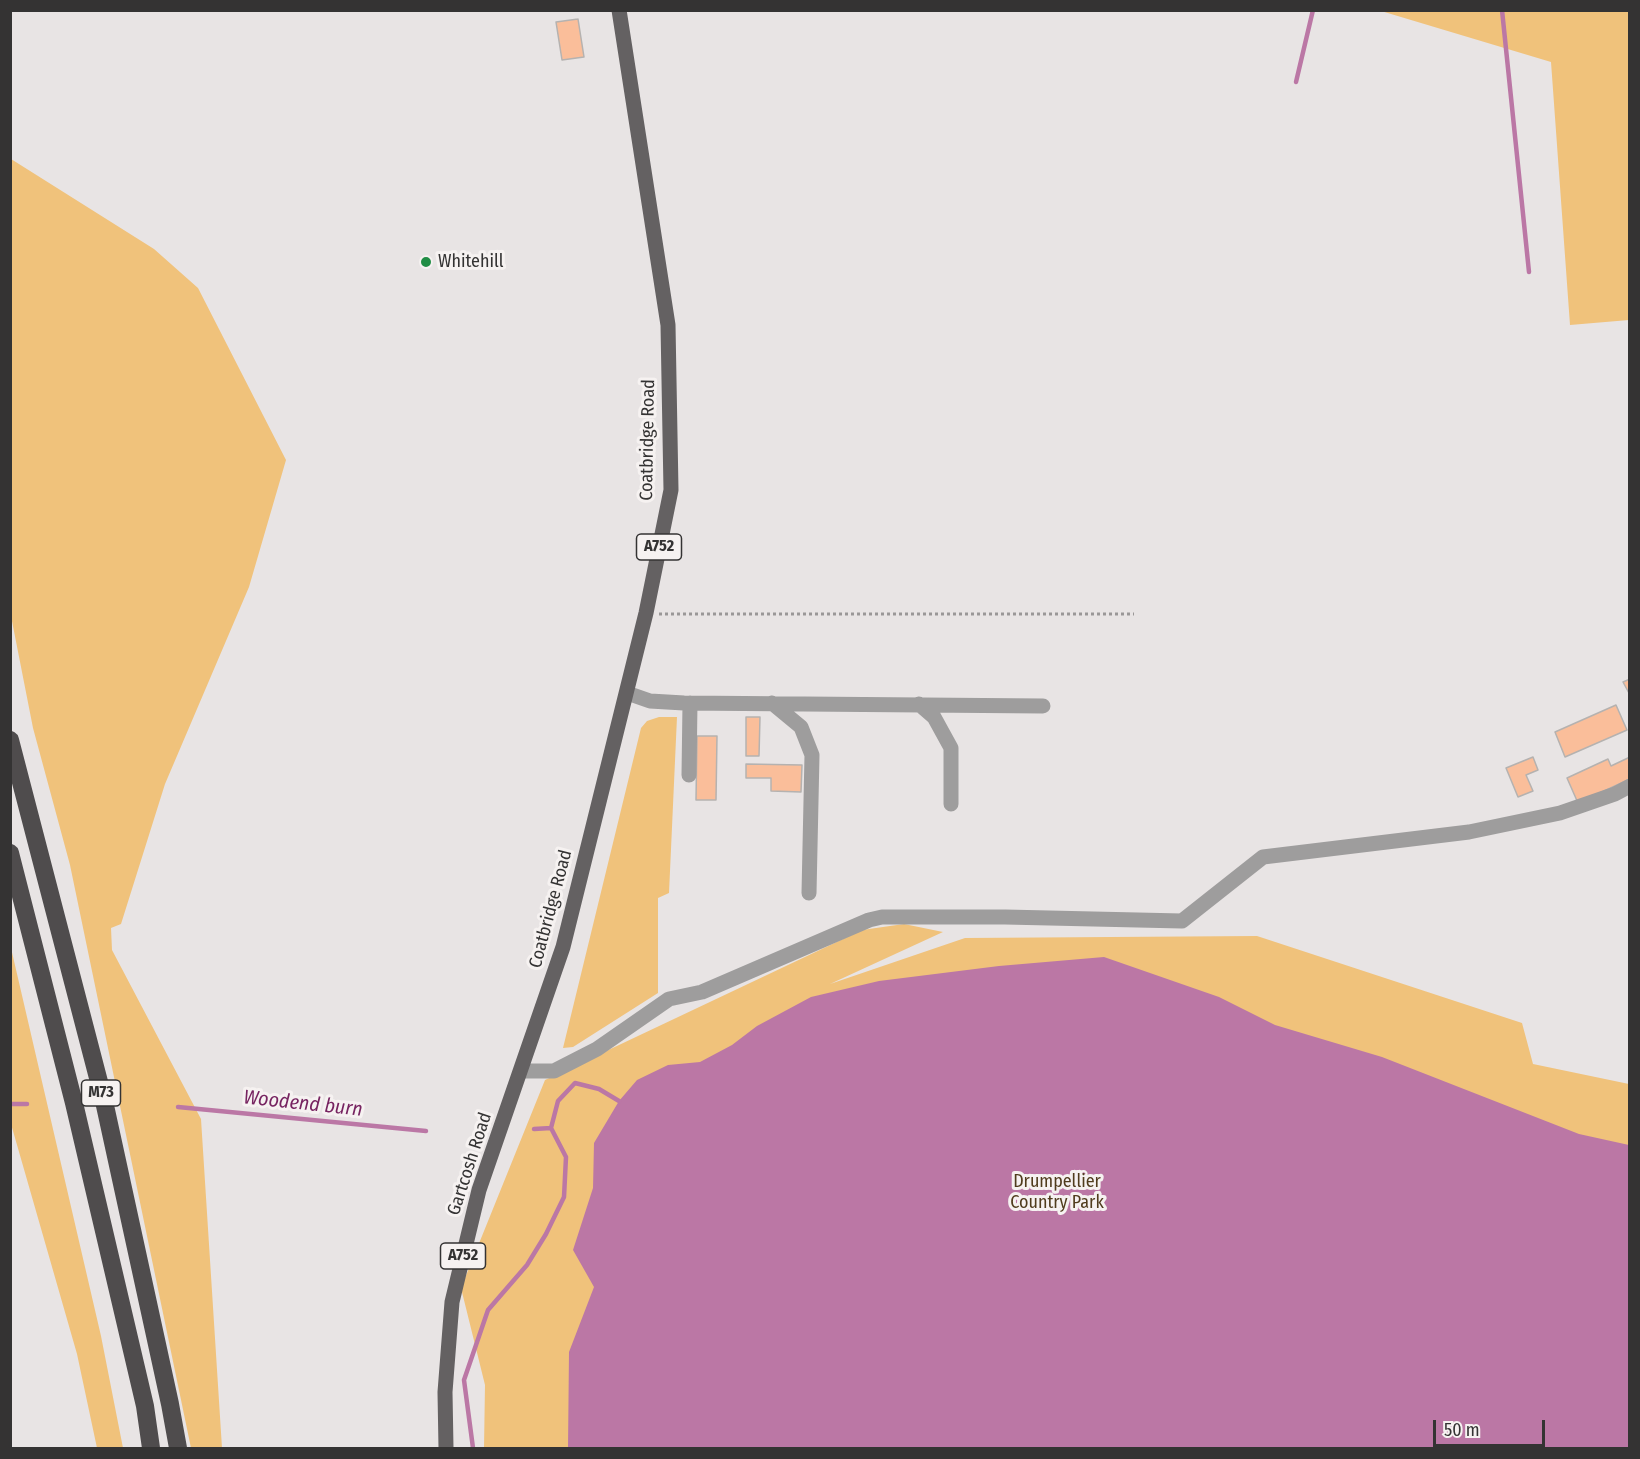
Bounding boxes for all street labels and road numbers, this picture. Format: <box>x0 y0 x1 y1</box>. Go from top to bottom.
street label: Coatbridge Road <box>636 379 660 501</box>
road number: A752 <box>636 534 682 560</box>
street label: Coatbridge Road <box>525 848 577 970</box>
road number: M73 <box>82 1080 120 1106</box>
street label: Gartcosh Road <box>443 1110 497 1218</box>
road number: A752 <box>440 1243 486 1269</box>

